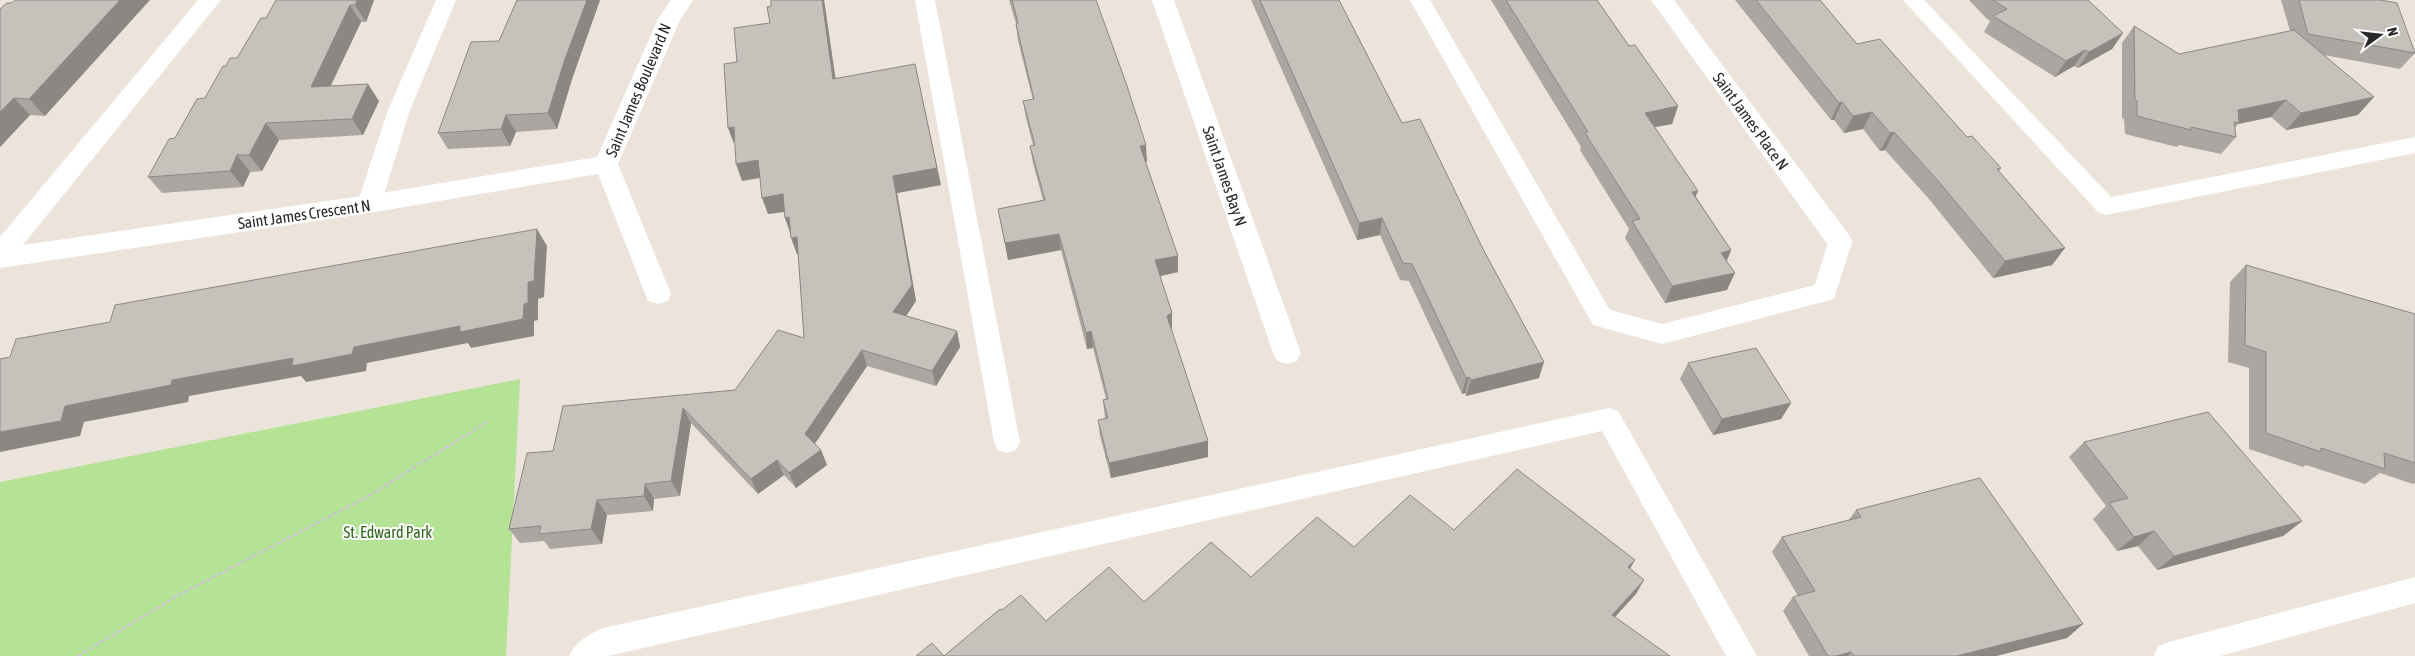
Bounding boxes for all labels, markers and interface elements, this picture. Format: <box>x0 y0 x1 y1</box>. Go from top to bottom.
north arrow <box>2355 10 2405 60</box>
street label: Saint James Boulevard N <box>602 20 674 160</box>
text: N <box>2384 26 2401 38</box>
street label: Saint James Place N <box>1710 69 1792 173</box>
street label: Saint James Bay N <box>1198 124 1251 229</box>
street label: Saint James Crescent N <box>237 196 371 232</box>
park label: St. Edward Park <box>344 523 432 541</box>

